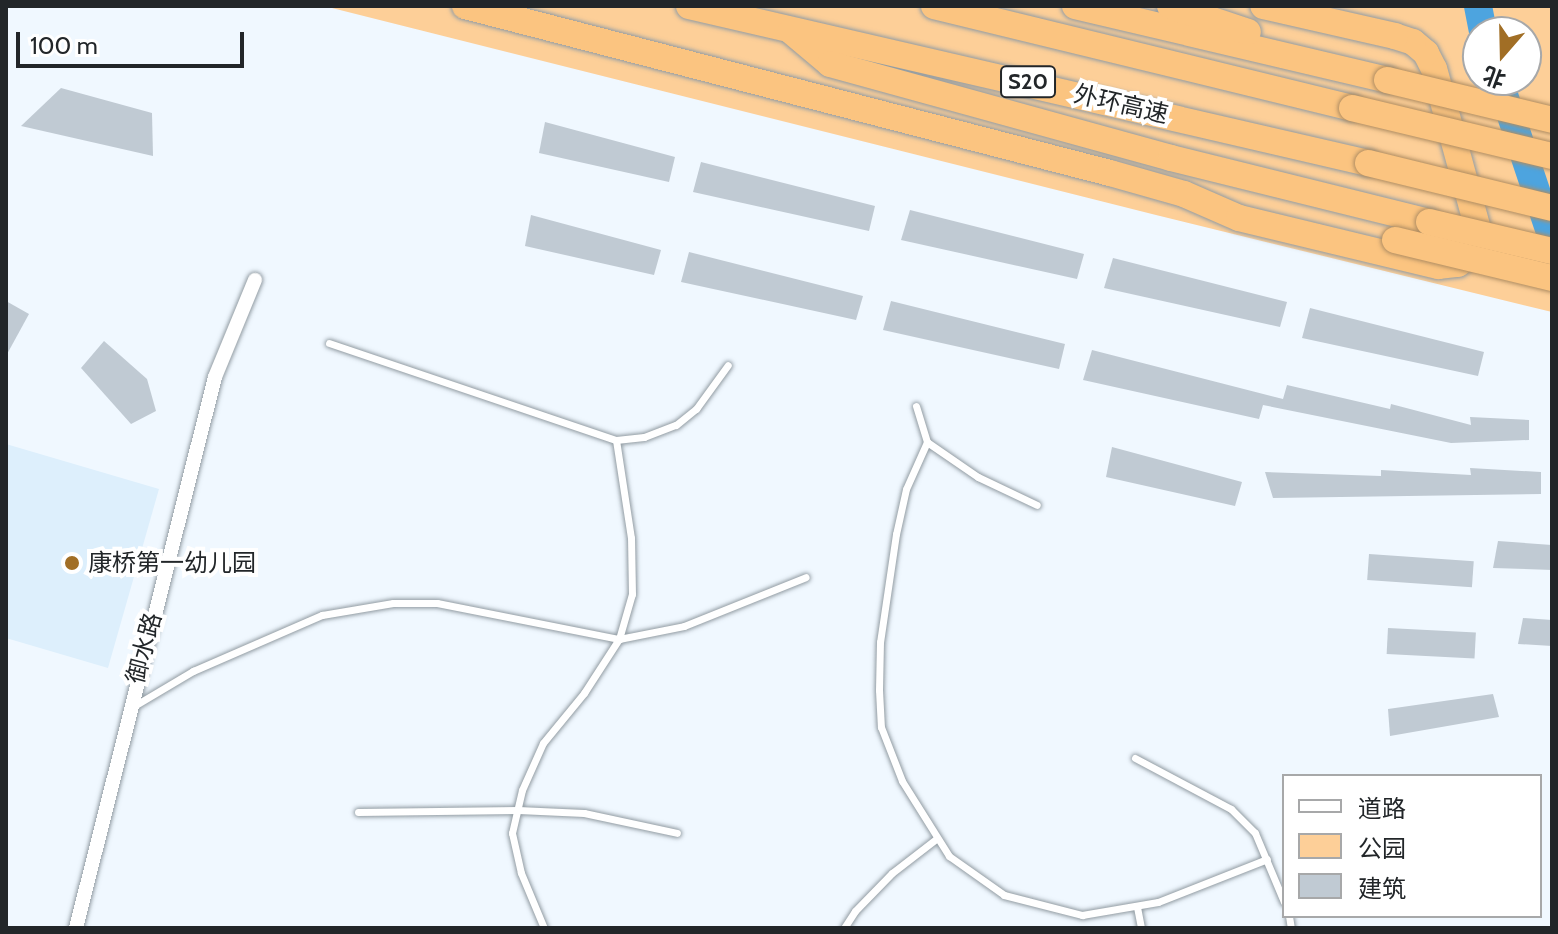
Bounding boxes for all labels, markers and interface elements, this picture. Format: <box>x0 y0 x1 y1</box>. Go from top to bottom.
scale bar <box>20 16 248 66</box>
north arrow <box>1462 16 1542 96</box>
text: 100 m <box>30 31 98 60</box>
text: 北 <box>1479 61 1509 94</box>
road number: S20 <box>1000 64 1056 100</box>
street label: 外环高速 <box>1071 79 1171 129</box>
place label: 康桥第一幼儿园 <box>88 549 256 577</box>
marker: 康桥第一幼儿园 <box>63 554 81 572</box>
street label: 御水路 <box>121 609 167 687</box>
legend <box>1282 774 1542 918</box>
text: 道路 <box>1358 794 1406 823</box>
text: 公园 <box>1358 834 1406 863</box>
text: 建筑 <box>1358 874 1406 903</box>

